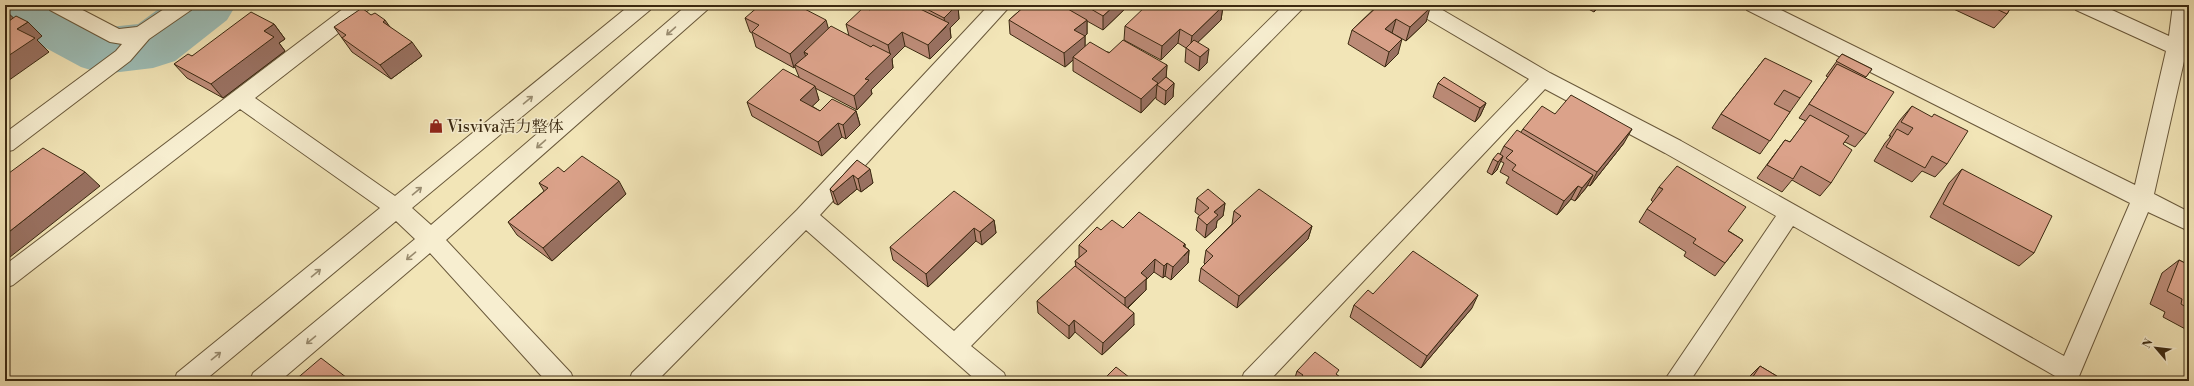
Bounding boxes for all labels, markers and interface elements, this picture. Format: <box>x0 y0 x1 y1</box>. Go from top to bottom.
one-way arrow <box>665 26 676 35</box>
one-way arrow <box>523 95 533 104</box>
place label: Visviva活力整体 <box>446 117 563 137</box>
shop icon: Visviva活力整体 <box>428 118 444 134</box>
one-way arrow <box>536 139 546 148</box>
one-way arrow <box>412 187 422 196</box>
one-way arrow <box>405 252 416 261</box>
one-way arrow <box>311 269 321 278</box>
north arrow <box>2136 328 2176 368</box>
one-way arrow <box>306 335 317 344</box>
text: N <box>2140 336 2156 351</box>
one-way arrow <box>211 352 221 361</box>

